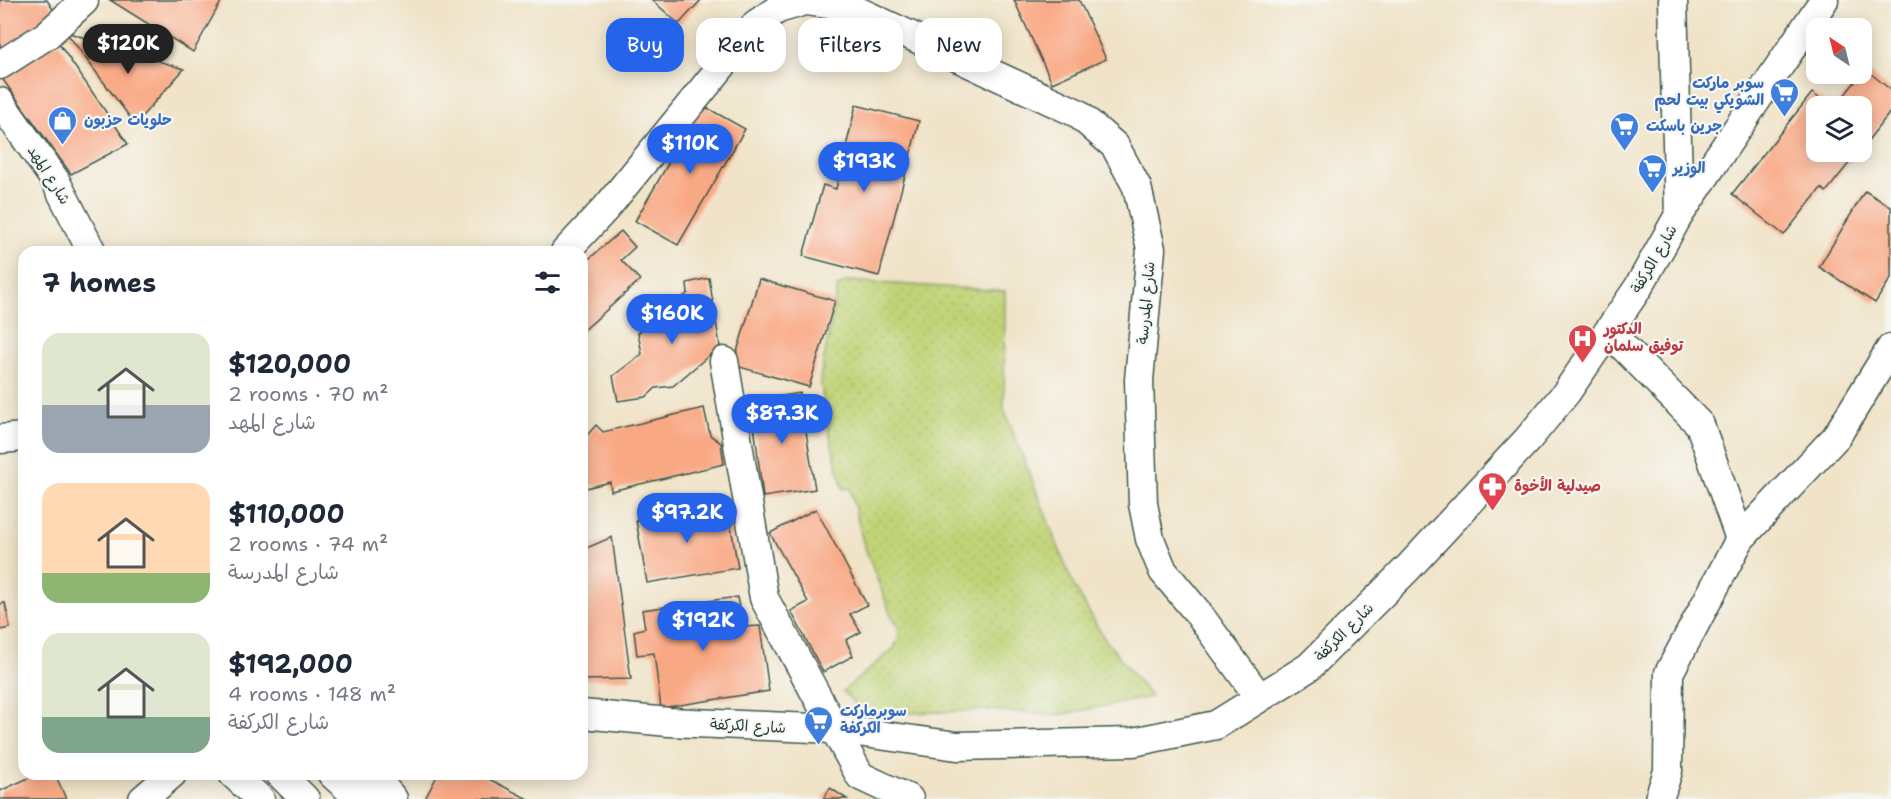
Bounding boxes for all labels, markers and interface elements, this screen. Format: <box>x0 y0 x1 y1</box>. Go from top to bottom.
chip: Buy <box>606 18 684 72</box>
chip: Rent <box>696 18 786 72</box>
chip: Filters <box>798 18 903 72</box>
chip: New <box>915 18 1002 72</box>
north arrow <box>1806 18 1872 84</box>
map controls <box>1806 18 1872 162</box>
pin: $120K <box>86 24 170 75</box>
text: $120K <box>97 30 159 56</box>
place label: سوبر ماركت الشويكي بيت لحم <box>1655 73 1764 114</box>
supermarket icon: سوبر ماركت الشويكي بيت لحم <box>1769 76 1801 118</box>
button: layers <box>1806 96 1872 162</box>
shop icon: حلويات حزبون <box>47 104 79 146</box>
place label: حلويات حزبون <box>84 110 172 130</box>
supermarket icon: جرين باسكت <box>1609 110 1641 152</box>
place label: جرين باسكت <box>1646 116 1722 136</box>
pin: $110K <box>648 124 732 175</box>
text: $110K <box>661 130 719 156</box>
street label: شارع المهد <box>23 142 75 208</box>
pin: $193K <box>822 142 906 193</box>
text: $193K <box>832 148 896 174</box>
supermarket icon: الوزير <box>1636 152 1668 194</box>
place label: الوزير <box>1671 158 1706 178</box>
street label: شارع الكركفة <box>1626 221 1682 297</box>
street label: شارع المدرسة <box>1132 261 1160 345</box>
text: 7 homes <box>42 265 156 300</box>
icon: filters <box>531 266 564 299</box>
pin: $160K <box>630 294 714 345</box>
text: $160K <box>640 300 704 326</box>
place label: الدكتور توفيق سلمان <box>1602 319 1684 356</box>
hospital icon: الدكتور توفيق سلمان <box>1567 322 1599 364</box>
text: $120,000 <box>228 346 351 381</box>
icon: home <box>90 357 162 429</box>
text: 2 rooms · 70 m² <box>228 381 389 407</box>
pin: $87.3K <box>733 394 831 445</box>
text: $87.3K <box>746 400 818 426</box>
text: شارع المهد <box>228 409 316 435</box>
pharmacy icon: صيدلية الأخوة <box>1477 470 1509 512</box>
place label: صيدلية الأخوة <box>1514 475 1601 496</box>
pin: $97.2K <box>638 493 736 544</box>
text: $110,000 <box>228 496 345 531</box>
text: $97.2K <box>651 499 723 525</box>
icon: home <box>90 507 162 579</box>
text: 2 rooms · 74 m² <box>228 531 388 557</box>
text: شارع المدرسة <box>228 559 339 585</box>
street label: شارع الكركفة <box>1310 598 1378 666</box>
pin: $192K <box>661 601 745 652</box>
text: $192K <box>671 607 735 633</box>
text: $192,000 <box>228 646 353 681</box>
icon: home <box>90 657 162 729</box>
text: 4 rooms · 148 m² <box>228 681 396 707</box>
place label: سوبرماركت الكركفة <box>840 701 907 738</box>
supermarket icon: سوبرماركت الكركفة <box>803 704 835 746</box>
text: شارع الكركفة <box>228 709 329 735</box>
street label: شارع الكركفة <box>710 714 786 738</box>

